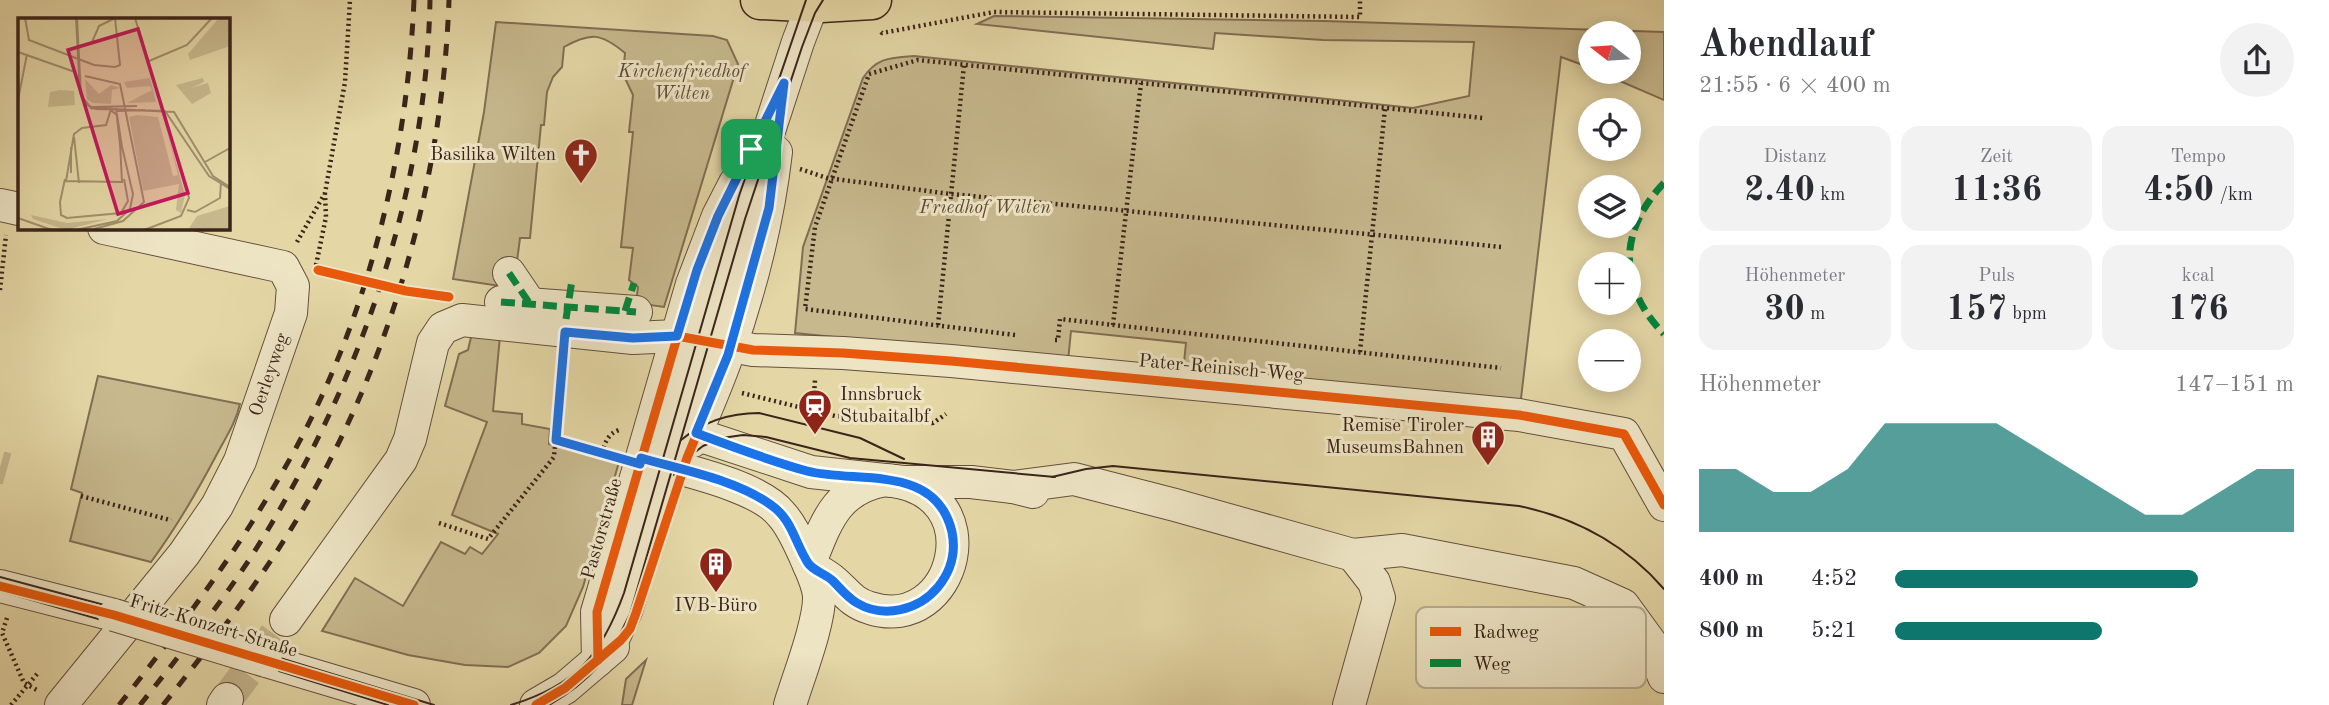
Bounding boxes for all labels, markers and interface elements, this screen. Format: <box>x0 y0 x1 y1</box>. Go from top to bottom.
inset map <box>18 18 229 229</box>
north arrow <box>1578 21 1642 84</box>
map controls <box>1578 21 1641 392</box>
button: share <box>2220 23 2294 97</box>
text: Abendlauf <box>1699 27 1872 65</box>
park label: Kirchenfriedhof Wilten <box>617 63 749 104</box>
text: 21:55 · 6 × 400 m <box>1699 74 1891 97</box>
button: locate <box>1578 98 1641 161</box>
pin <box>721 119 781 179</box>
icon: arrive <box>732 130 770 168</box>
church icon: Basilika Wilten <box>562 136 600 185</box>
place label: Basilika Wilten <box>430 146 556 165</box>
text: Distanz <box>1763 148 1826 167</box>
text: Zeit <box>1980 148 2013 167</box>
text: Tempo <box>2170 148 2226 167</box>
text: 2.40 <box>1744 173 1815 208</box>
text: 11:36 <box>1951 173 2042 208</box>
text: 4:50 <box>2143 173 2214 208</box>
button: layers <box>1578 175 1641 238</box>
text: km <box>1815 186 1845 205</box>
text: /km <box>2214 186 2253 205</box>
park label: Friedhof Wilten <box>918 199 1051 218</box>
button: + <box>1578 252 1641 315</box>
text: Höhenmeter <box>1744 267 1845 286</box>
text: Puls <box>1978 267 2015 286</box>
text: kcal <box>2182 267 2215 286</box>
text: 30 <box>1764 292 1805 327</box>
text: 157 <box>1946 292 2007 327</box>
text: 176 <box>2168 292 2229 327</box>
text: m <box>1805 305 1825 324</box>
text: bpm <box>2007 305 2047 324</box>
button: − <box>1578 329 1641 392</box>
street label: Oerleyweg <box>247 330 293 419</box>
street label: Pater-Reinisch-Weg <box>1138 352 1305 386</box>
text: Höhenmeter <box>1699 373 1821 396</box>
text: 147–151 m <box>2175 373 2294 396</box>
place label: Innsbruck Stubaitalbf <box>840 386 931 427</box>
station icon: Innsbruck Stubaitalbf <box>796 387 834 436</box>
place label: Remise Tiroler MuseumsBahnen <box>1325 417 1464 458</box>
building icon: Remise Tiroler MuseumsBahnen <box>1469 418 1507 467</box>
street label: Pastorstraße <box>579 476 627 582</box>
building icon: IVB-Büro <box>697 545 735 594</box>
text: 400 m <box>1699 567 1764 590</box>
text: 4:52 <box>1811 567 1857 590</box>
street label: Fritz-Konzert-Straße <box>127 592 299 662</box>
place label: IVB-Büro <box>675 597 757 616</box>
legend <box>1416 607 1646 688</box>
text: 800 m <box>1699 619 1764 642</box>
text: 5:21 <box>1811 619 1857 642</box>
text: Radweg <box>1473 624 1539 643</box>
text: Weg <box>1473 656 1511 675</box>

